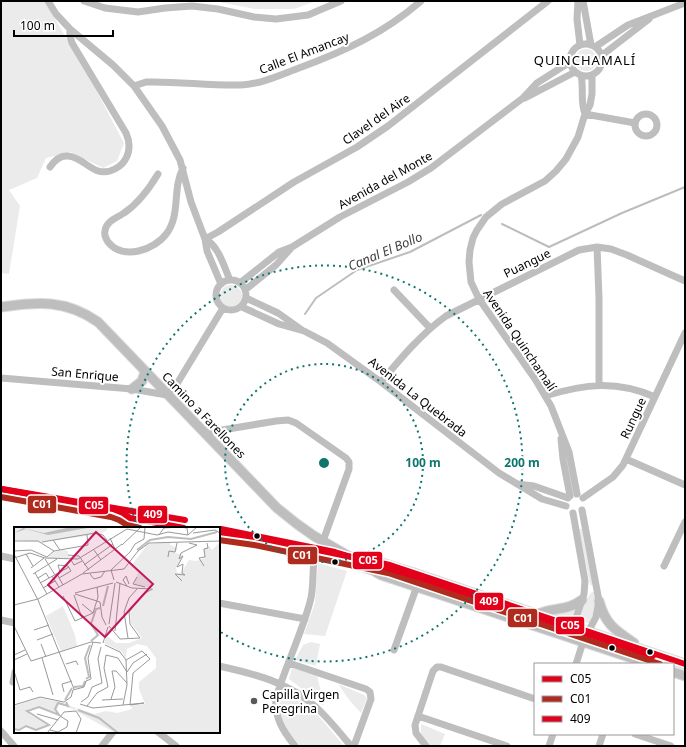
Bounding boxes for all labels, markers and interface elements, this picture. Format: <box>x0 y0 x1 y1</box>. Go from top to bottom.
scale bar <box>14 12 113 38</box>
text: 100 m <box>20 17 55 34</box>
street label: Calle El Amancay <box>257 28 352 78</box>
district label: QUINCHAMALÍ <box>534 51 636 69</box>
street label: Clavel del Aire <box>339 89 413 149</box>
street label: Avenida del Monte <box>335 147 435 213</box>
water label: Canal El Bollo <box>345 227 425 275</box>
street label: Puangue <box>501 244 554 282</box>
street label: Avenida Quinchamalí <box>480 286 561 395</box>
street label: Avenida La Quebrada <box>365 353 471 441</box>
street label: San Enrique <box>51 363 120 385</box>
street label: Camino a Farellones <box>158 368 250 462</box>
street label: Rungue <box>616 394 650 441</box>
text: 100 m <box>405 454 441 471</box>
text: 200 m <box>504 454 540 471</box>
centre of rings <box>317 456 331 470</box>
line badge: C01 <box>27 495 57 514</box>
text: C01 <box>32 496 52 511</box>
line badge: C05 <box>78 496 109 515</box>
text: C05 <box>84 497 104 512</box>
line badge: 409 <box>137 505 168 524</box>
text: 409 <box>144 506 162 521</box>
inset map <box>14 527 220 733</box>
unlabelled marker <box>252 531 262 541</box>
line badge: C01 <box>287 546 318 565</box>
text: C01 <box>292 547 312 562</box>
line badge: C05 <box>352 551 383 570</box>
text: C05 <box>358 552 378 567</box>
unlabelled marker <box>330 557 340 567</box>
line badge: 409 <box>474 592 504 611</box>
text: 409 <box>480 593 498 608</box>
line badge: C01 <box>507 608 538 628</box>
text: C01 <box>513 610 533 625</box>
line badge: C05 <box>555 616 585 635</box>
text: C05 <box>560 617 580 632</box>
unlabelled marker <box>607 643 617 653</box>
unlabelled marker <box>645 647 655 657</box>
legend <box>534 663 674 735</box>
text: C05 <box>570 670 591 687</box>
place label: Capilla Virgen Peregrina <box>262 686 340 717</box>
text: C01 <box>570 690 591 707</box>
marker: Capilla Virgen Peregrina <box>249 696 259 706</box>
text: 409 <box>570 710 591 727</box>

